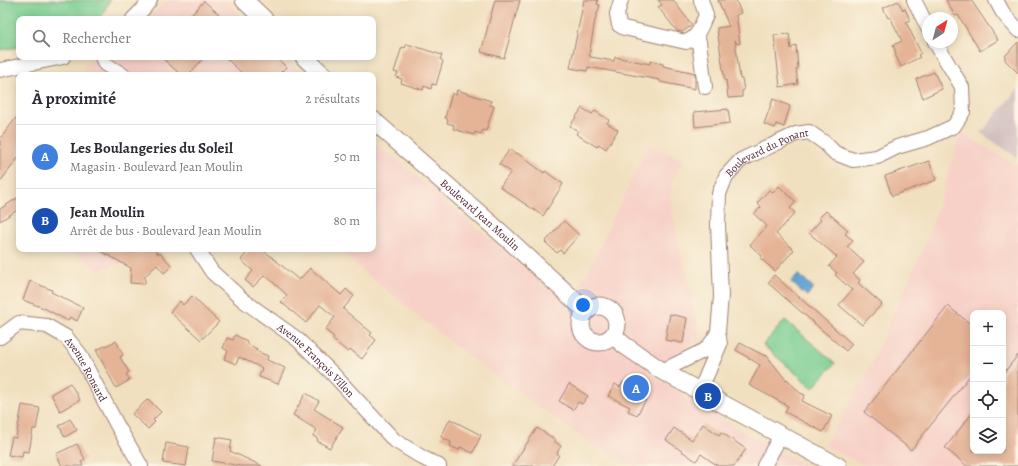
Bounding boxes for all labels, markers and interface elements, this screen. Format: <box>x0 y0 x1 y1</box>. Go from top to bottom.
north arrow <box>922 12 958 48</box>
search box <box>16 16 376 60</box>
icon: search <box>30 27 52 49</box>
text: Rechercher <box>62 28 131 48</box>
text: À proximité <box>32 87 116 110</box>
text: 2 résultats <box>305 90 360 107</box>
street label: Boulevard du Ponant <box>722 125 810 180</box>
text: Les Boulangeries du Soleil <box>70 138 233 158</box>
text: A <box>41 148 49 165</box>
text: 50 m <box>334 148 360 165</box>
text: Magasin · Boulevard Jean Moulin <box>70 158 243 175</box>
street label: Boulevard Jean Moulin <box>437 175 523 254</box>
text: Jean Moulin <box>70 202 145 222</box>
text: B <box>41 212 49 229</box>
text: 80 m <box>333 212 360 229</box>
text: Arrêt de bus · Boulevard Jean Moulin <box>70 222 262 239</box>
your location <box>573 295 593 315</box>
map controls <box>970 310 1006 454</box>
button: + <box>970 310 1006 346</box>
street label: Avenue François Villon <box>273 319 358 400</box>
street label: Avenue Ronsard <box>61 333 111 404</box>
button: − <box>970 346 1006 382</box>
pin: A <box>623 373 649 403</box>
pin: B <box>695 381 721 411</box>
button: locate <box>970 382 1006 418</box>
button: layers <box>970 418 1006 454</box>

